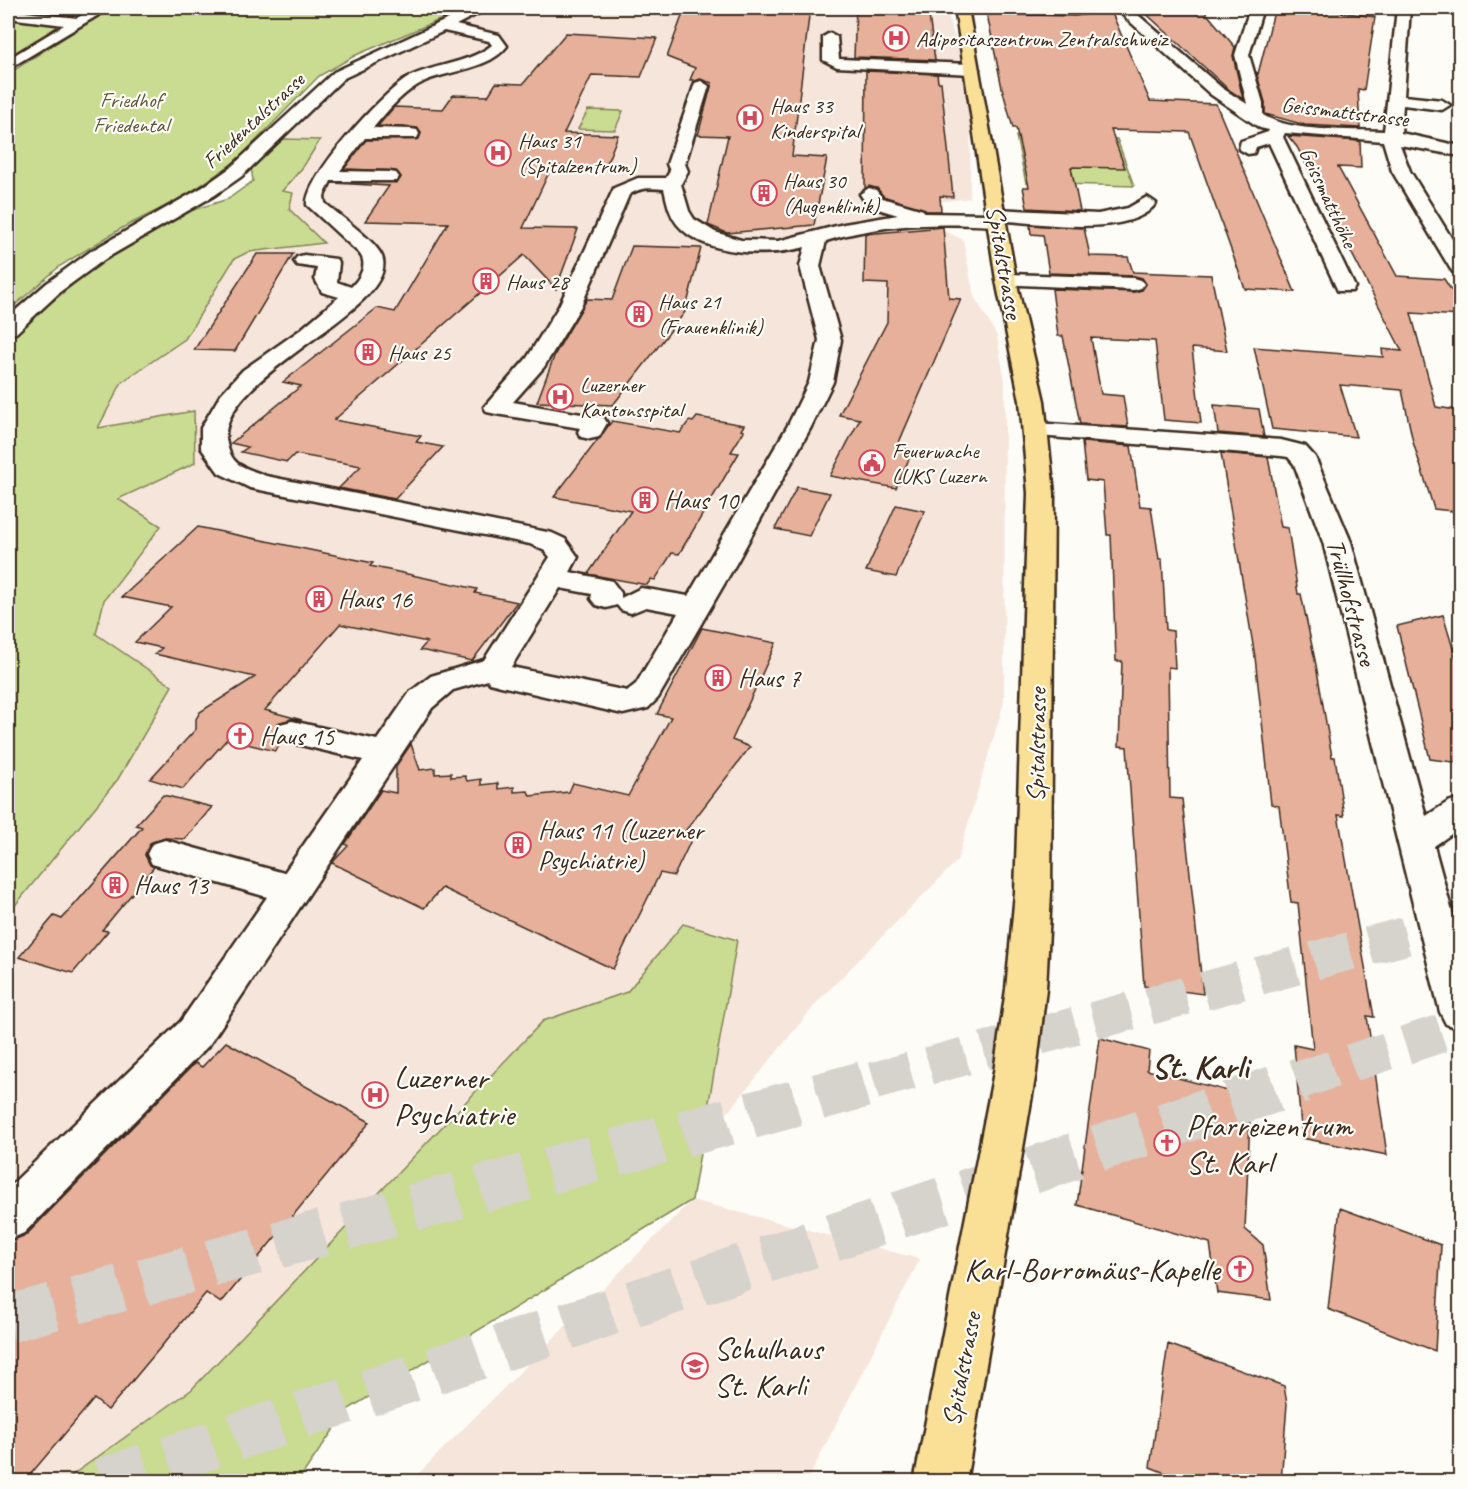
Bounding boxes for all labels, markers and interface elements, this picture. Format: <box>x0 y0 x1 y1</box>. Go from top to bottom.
hospital icon: Adipositaszentrum Zentralschweiz <box>881 23 911 53</box>
place label: Adipositaszentrum Zentralschweiz <box>916 25 1170 53</box>
street label: Friedentalstrasse <box>197 65 312 175</box>
park label: Friedhof Friedental <box>93 86 173 139</box>
street label: Geissmattstrasse <box>1280 90 1412 134</box>
place label: Haus 33 Kinderspital <box>770 92 864 145</box>
hospital icon: Haus 33 Kinderspital <box>735 103 765 133</box>
place label: Haus 31 (Spitalzentrum) <box>518 127 638 180</box>
hospital icon: Haus 31 (Spitalzentrum) <box>483 138 513 168</box>
street label: Geissmatthöhe <box>1293 143 1364 254</box>
place label: Haus 30 (Augenklinik) <box>783 167 881 220</box>
building icon: Haus 30 (Augenklinik) <box>749 178 779 208</box>
street label: Spitalstrasse <box>978 203 1031 324</box>
building icon: Haus 28 <box>471 266 501 296</box>
place label: Haus 28 <box>506 268 571 296</box>
place label: Haus 21 (Frauenklinik) <box>658 288 765 341</box>
building icon: Haus 21 (Frauenklinik) <box>624 299 654 329</box>
building icon: Haus 25 <box>353 337 383 367</box>
place label: Haus 25 <box>388 339 452 367</box>
place label: Luzerner Kantonsspital <box>580 371 687 424</box>
hospital icon: Luzerner Kantonsspital <box>545 382 575 412</box>
place label: Feuerwache LUKS Luzern <box>892 437 988 490</box>
public building icon: Feuerwache LUKS Luzern <box>857 448 887 478</box>
place label: Haus 10 <box>664 484 740 517</box>
building icon: Haus 10 <box>630 485 660 515</box>
street label: Trüllhofstrasse <box>1319 535 1385 670</box>
place label: Haus 16 <box>338 583 413 616</box>
building icon: Haus 16 <box>304 584 334 614</box>
place label: Haus 7 <box>738 662 802 695</box>
building icon: Haus 7 <box>703 663 733 693</box>
street label: Spitalstrasse <box>1019 685 1054 803</box>
place label: Haus 15 <box>260 720 335 753</box>
church icon: Haus 15 <box>225 721 255 751</box>
place label: Haus 11 (Luzerner Psychiatrie) <box>538 814 706 877</box>
building icon: Haus 11 (Luzerner Psychiatrie) <box>503 830 533 860</box>
place label: Haus 13 <box>134 869 210 902</box>
building icon: Haus 13 <box>100 870 130 900</box>
district label: St. Karli <box>1152 1046 1253 1088</box>
place label: Luzerner Psychiatrie <box>394 1057 517 1135</box>
hospital icon: Luzerner Psychiatrie <box>360 1080 390 1110</box>
place label: Pfarreizentrum St. Karl <box>1186 1105 1354 1183</box>
church icon: Pfarreizentrum St. Karl <box>1152 1128 1182 1158</box>
place label: Karl-Borromäus-Kapelle <box>964 1249 1223 1290</box>
church icon: Karl-Borromäus-Kapelle <box>1225 1254 1255 1284</box>
street label: Spitalstrasse <box>934 1307 989 1428</box>
place label: Schulhaus St. Karli <box>714 1328 825 1406</box>
school or university icon: Schulhaus St. Karli <box>680 1351 710 1381</box>

